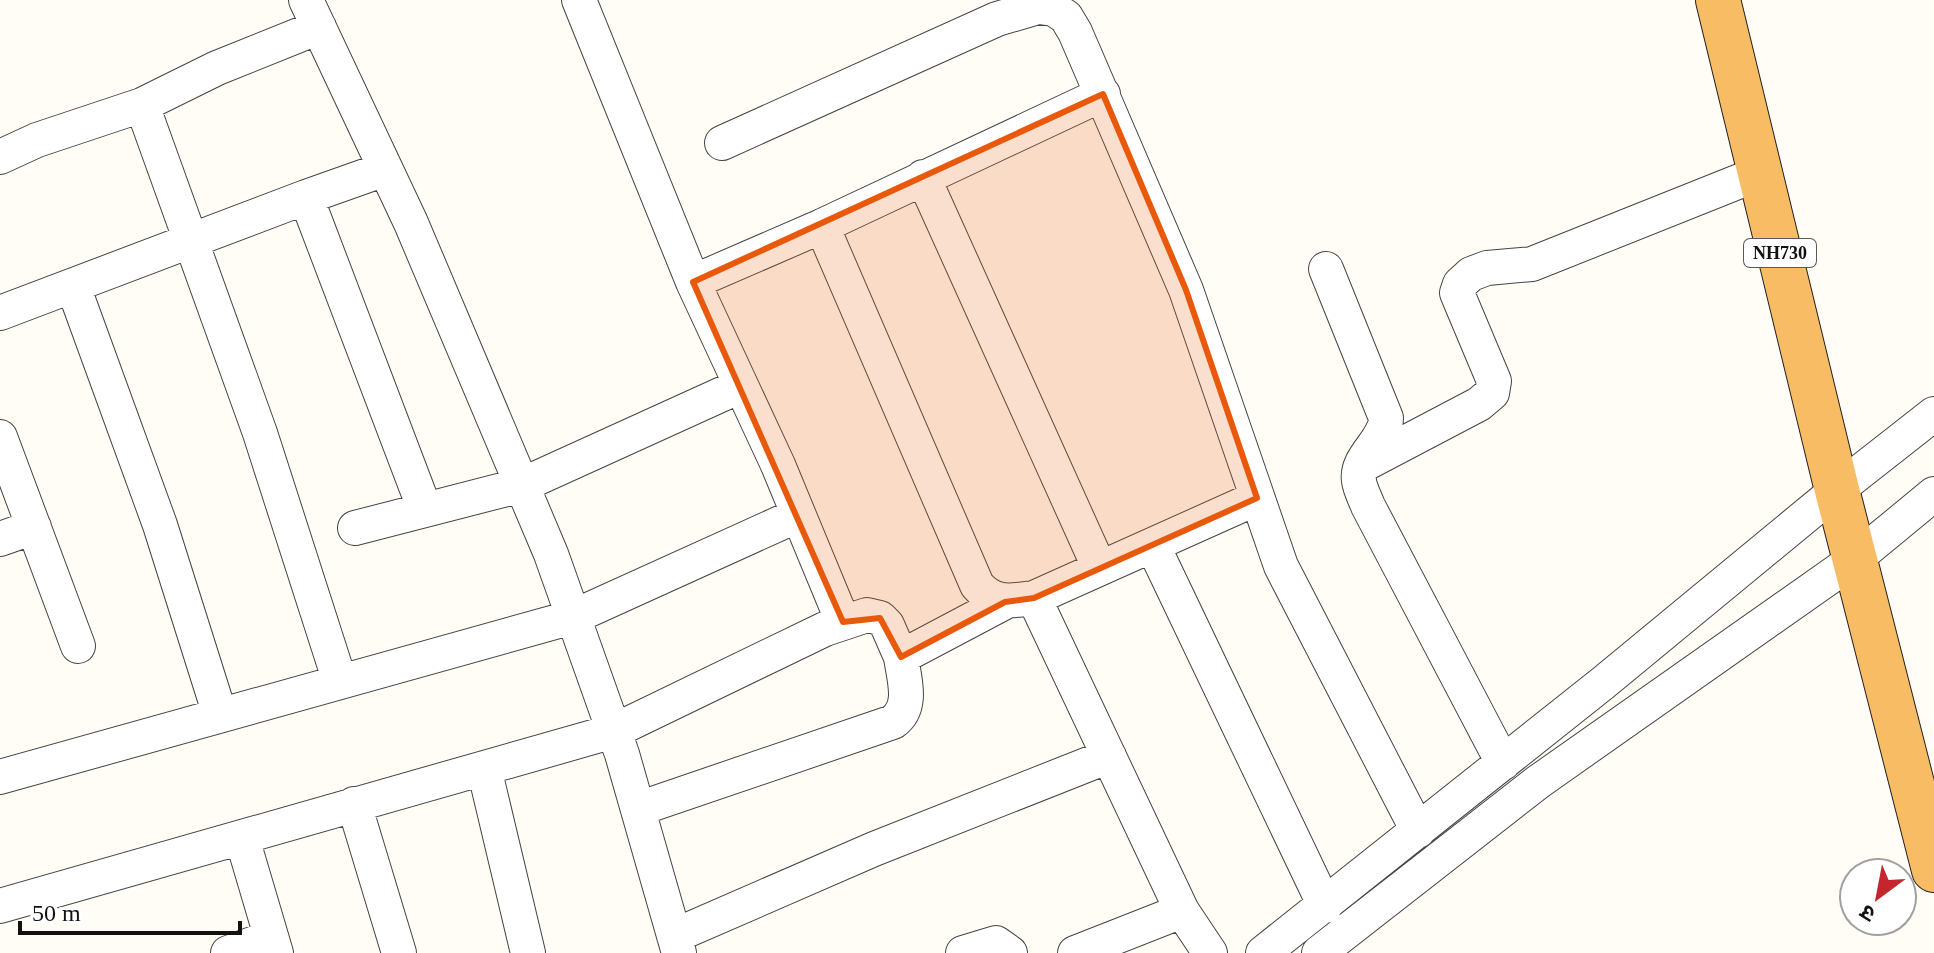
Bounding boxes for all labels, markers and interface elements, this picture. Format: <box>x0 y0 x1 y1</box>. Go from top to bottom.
road number: NH730 <box>1744 239 1816 267</box>
north arrow <box>1838 857 1918 937</box>
scale bar <box>20 885 240 935</box>
text: उ <box>1855 899 1880 928</box>
text: 50 m <box>32 900 81 926</box>

